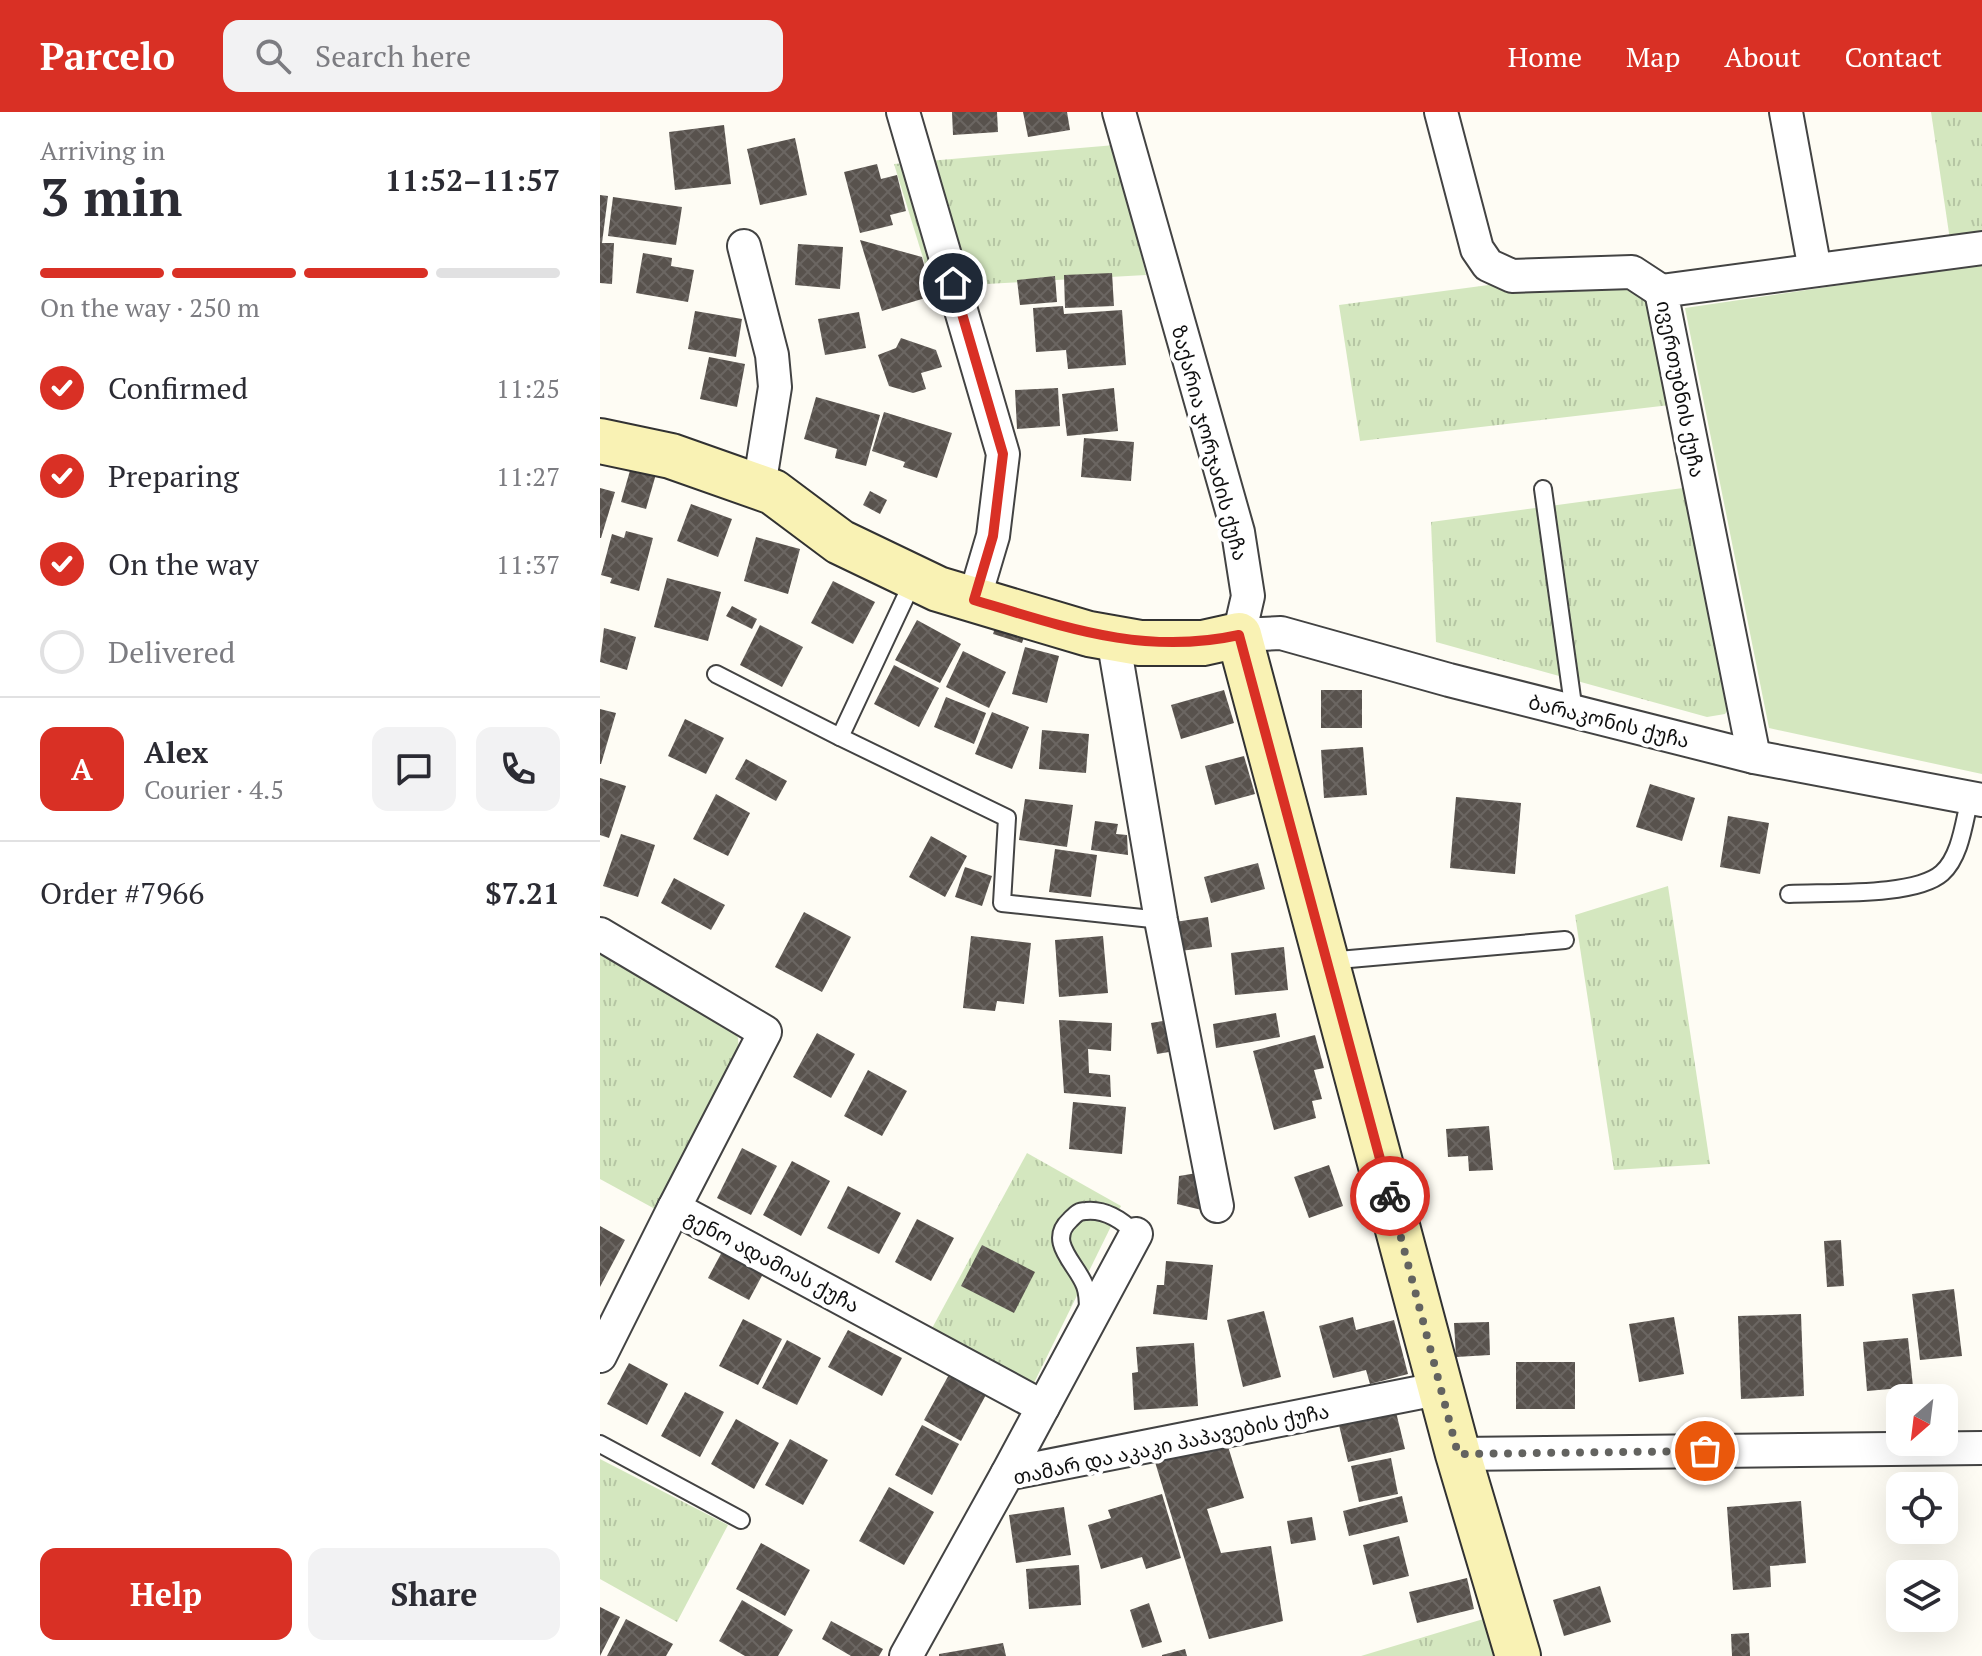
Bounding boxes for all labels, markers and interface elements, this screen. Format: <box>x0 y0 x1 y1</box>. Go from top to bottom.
search box <box>223 20 783 92</box>
text: Parcelo <box>40 31 175 81</box>
icon: search <box>251 34 295 78</box>
text: Search here <box>315 36 471 76</box>
text: Home <box>1508 38 1582 75</box>
text: Map <box>1626 38 1680 75</box>
text: About <box>1724 38 1801 75</box>
text: Contact <box>1845 38 1942 75</box>
text: Arriving in <box>40 133 165 167</box>
text: 11:52–11:57 <box>385 160 560 200</box>
text: 3 min <box>40 162 182 231</box>
pin <box>919 249 987 317</box>
icon: home <box>931 261 975 305</box>
text: On the way · 250 m <box>40 290 260 324</box>
street label: ივერთუბნის ქუჩა <box>1651 298 1711 480</box>
street label: ზაქარია ჯორჯაძის ქუჩა <box>1166 323 1254 563</box>
icon: check <box>40 366 84 410</box>
text: Confirmed <box>108 368 248 408</box>
text: 11:25 <box>496 371 560 405</box>
icon: check <box>40 454 84 498</box>
text: Preparing <box>108 456 239 496</box>
text: 11:27 <box>496 459 560 493</box>
icon: check <box>40 542 84 586</box>
text: On the way <box>108 544 259 584</box>
text: 11:37 <box>496 547 560 581</box>
text: Delivered <box>108 632 235 672</box>
street label: ბარაკონის ქუჩა <box>1526 688 1692 754</box>
button: chat <box>372 727 456 811</box>
button: phone <box>476 727 560 811</box>
text: Alex <box>144 732 208 772</box>
text: A <box>71 749 93 789</box>
text: Courier · 4.5 <box>144 772 284 806</box>
text: Order #7966 <box>40 873 204 913</box>
text: $7.21 <box>485 873 560 913</box>
courier <box>1350 1156 1430 1236</box>
icon: bike <box>1368 1174 1412 1218</box>
street label: გენო ადამიას ქუჩა <box>680 1203 864 1319</box>
north arrow <box>1886 1384 1958 1456</box>
map controls <box>1886 1384 1958 1632</box>
street label: თამარ და აკაკი პაპავების ქუჩა <box>1011 1397 1331 1491</box>
pin <box>1671 1417 1739 1485</box>
icon: bag <box>1683 1429 1727 1473</box>
button: locate <box>1886 1472 1958 1544</box>
button: Help <box>40 1548 292 1640</box>
button: Share <box>308 1548 560 1640</box>
button: layers <box>1886 1560 1958 1632</box>

